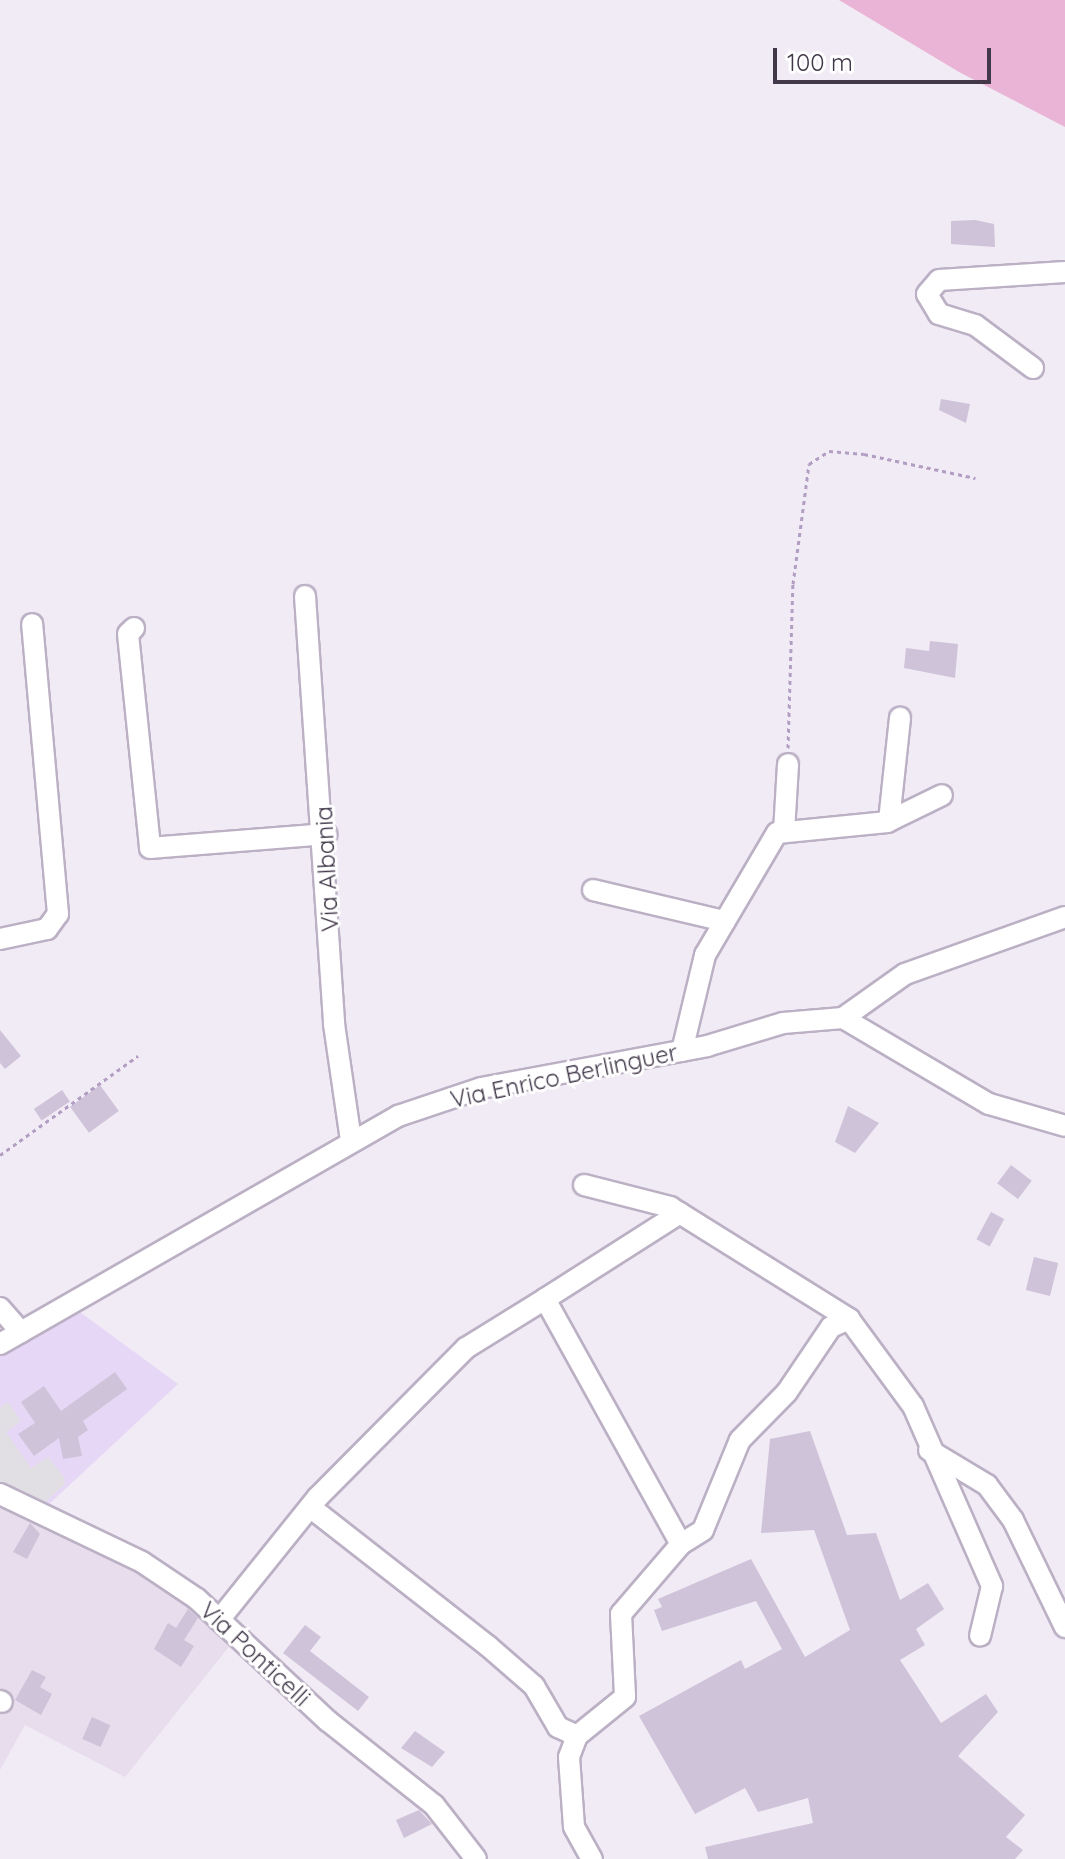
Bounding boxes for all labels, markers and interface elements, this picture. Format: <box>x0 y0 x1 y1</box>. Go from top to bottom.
scale bar <box>777 32 995 82</box>
text: 100 m <box>787 47 853 77</box>
street label: Via Albania <box>309 805 345 933</box>
street label: Via Enrico Berlinguer <box>448 1038 680 1114</box>
street label: Via Ponticelli <box>194 1596 316 1712</box>

